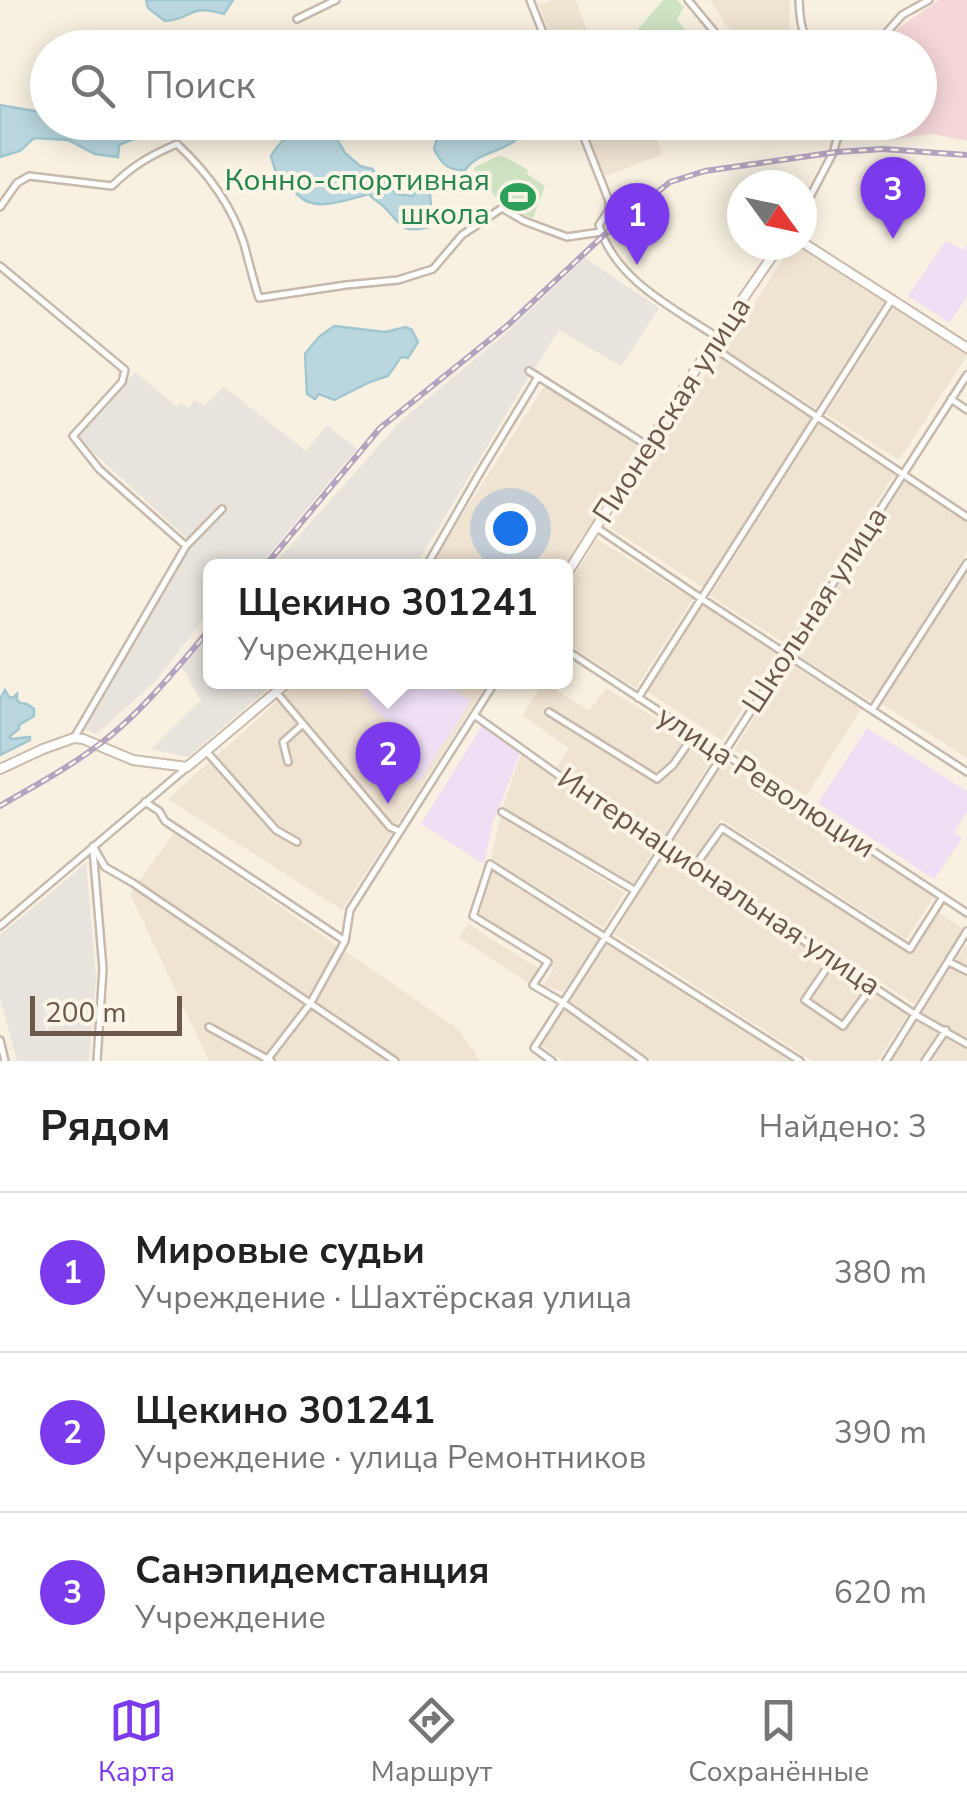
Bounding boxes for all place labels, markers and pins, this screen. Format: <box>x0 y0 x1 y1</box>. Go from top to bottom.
pin: 3 <box>860 156 926 239</box>
place label: Конно-спортивная школа <box>224 160 490 235</box>
sports icon: Конно-спортивная школа <box>499 178 537 216</box>
pin: 1 <box>604 182 670 265</box>
pin: 2 <box>356 722 420 804</box>

